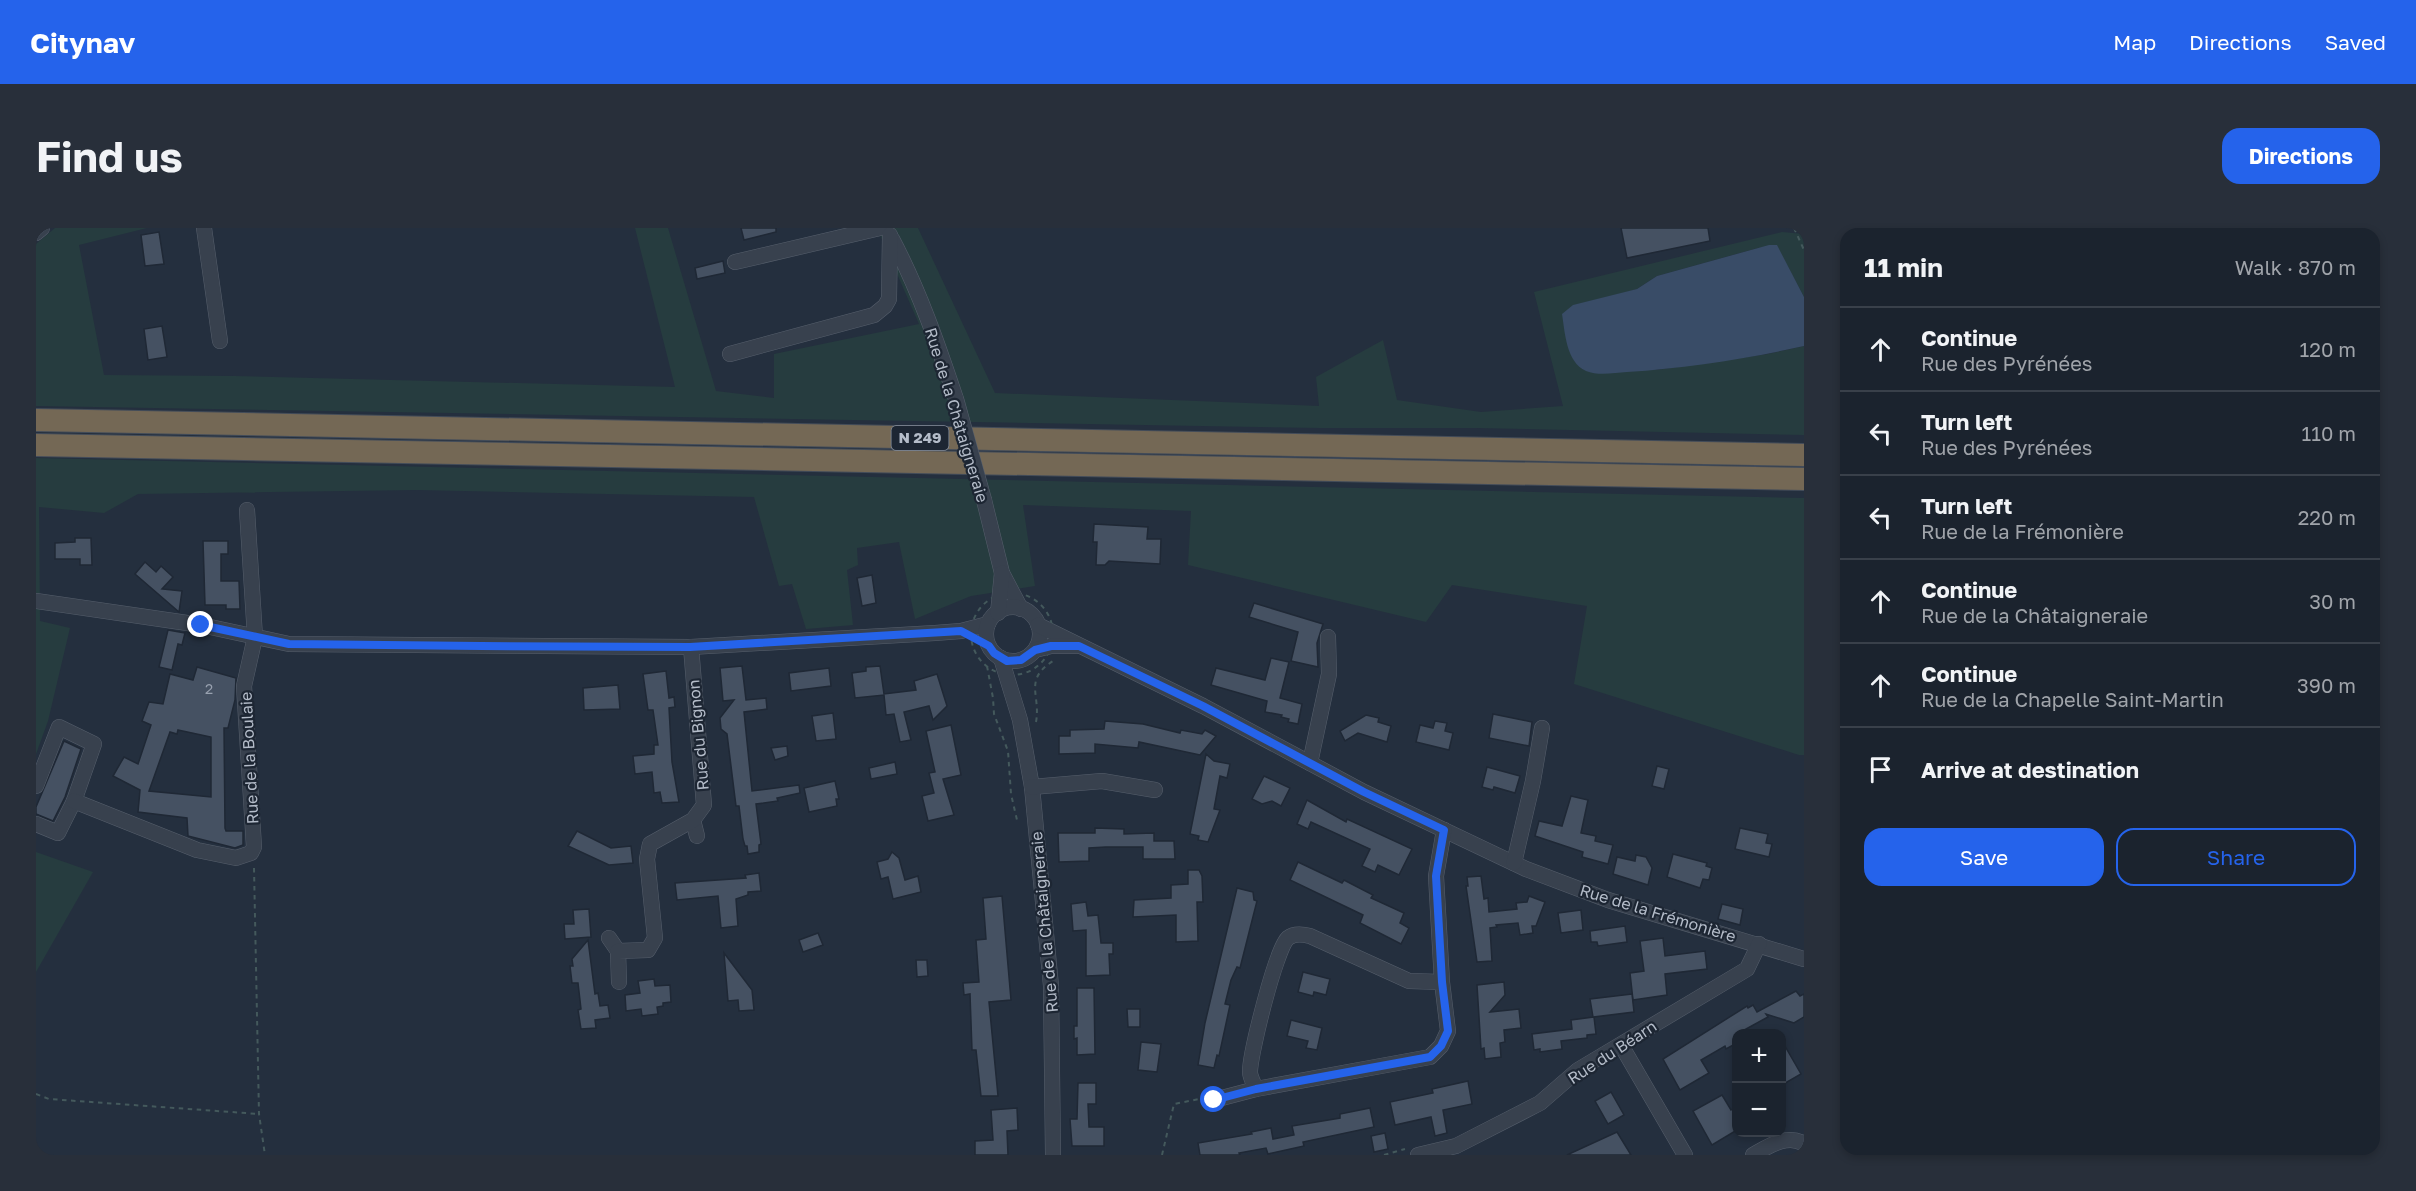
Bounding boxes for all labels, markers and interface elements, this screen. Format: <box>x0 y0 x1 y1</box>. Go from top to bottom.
text: Citynav <box>30 26 135 59</box>
text: Map <box>2113 29 2156 55</box>
text: Directions <box>2189 29 2292 55</box>
text: Saved <box>2325 29 2386 55</box>
button: Directions <box>2222 128 2380 184</box>
text: Find us <box>36 131 183 181</box>
text: 11 min <box>1864 252 1943 283</box>
text: Walk · 870 m <box>2235 255 2356 279</box>
text: Continue <box>1921 324 2017 351</box>
street label: Rue de la Châtaigneraie <box>921 325 993 505</box>
icon: ahead <box>1864 333 1897 366</box>
text: 120 m <box>2300 337 2356 361</box>
text: Rue des Pyrénées <box>1921 351 2092 375</box>
text: Turn left <box>1921 408 2012 435</box>
icon: left <box>1864 417 1897 450</box>
text: 110 m <box>2302 421 2356 445</box>
road number: N 249 <box>892 426 948 450</box>
text: Rue des Pyrénées <box>1921 435 2092 459</box>
text: Turn left <box>1921 492 2012 519</box>
icon: left <box>1864 501 1897 534</box>
text: 220 m <box>2298 505 2356 529</box>
text: Rue de la Frémonière <box>1921 519 2124 543</box>
text: Continue <box>1921 576 2017 603</box>
icon: ahead <box>1864 585 1897 618</box>
text: 30 m <box>2309 589 2356 613</box>
text: Rue de la Châtaigneraie <box>1921 603 2148 627</box>
route end <box>187 611 213 637</box>
text: Continue <box>1921 660 2017 687</box>
icon: ahead <box>1864 669 1897 702</box>
text: 390 m <box>2297 673 2356 697</box>
street label: Rue du Bignon <box>683 679 713 791</box>
house number: 2 <box>205 680 213 697</box>
text: Rue de la Chapelle Saint-Martin <box>1921 687 2224 711</box>
street label: Rue de la Boulaie <box>236 691 262 825</box>
icon: arrive <box>1864 753 1897 786</box>
text: Arrive at destination <box>1921 756 2139 783</box>
button: Save <box>1864 828 2104 886</box>
button: Share <box>2116 828 2356 886</box>
street label: Rue de la Châtaigneraie <box>1026 831 1062 1013</box>
street label: Rue de la Frémonière <box>1578 880 1738 946</box>
street label: Rue du Béarn <box>1564 1016 1660 1088</box>
map controls <box>1732 1029 1786 1137</box>
button: + <box>1732 1029 1786 1083</box>
button: − <box>1732 1083 1786 1137</box>
route start <box>1200 1086 1226 1112</box>

